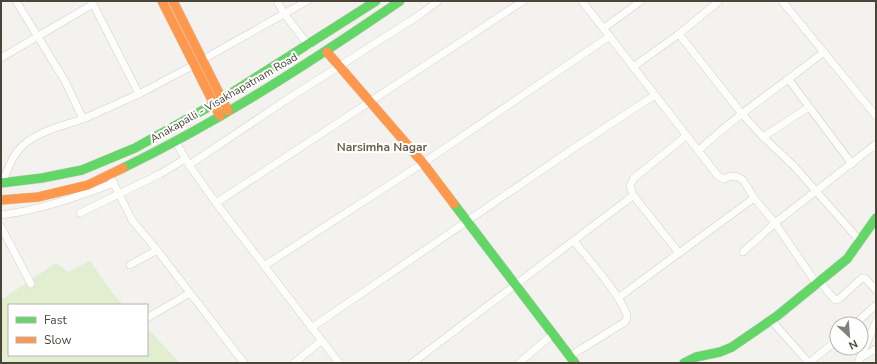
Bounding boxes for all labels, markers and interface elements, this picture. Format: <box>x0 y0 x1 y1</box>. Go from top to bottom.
street label: Anakapalli - Visakhapatnam Road <box>148 50 300 146</box>
district label: Narsimha Nagar <box>337 139 428 155</box>
legend <box>8 304 148 356</box>
text: Fast <box>44 312 67 328</box>
north arrow <box>829 316 869 356</box>
text: Slow <box>44 332 72 348</box>
text: N <box>846 336 860 353</box>

